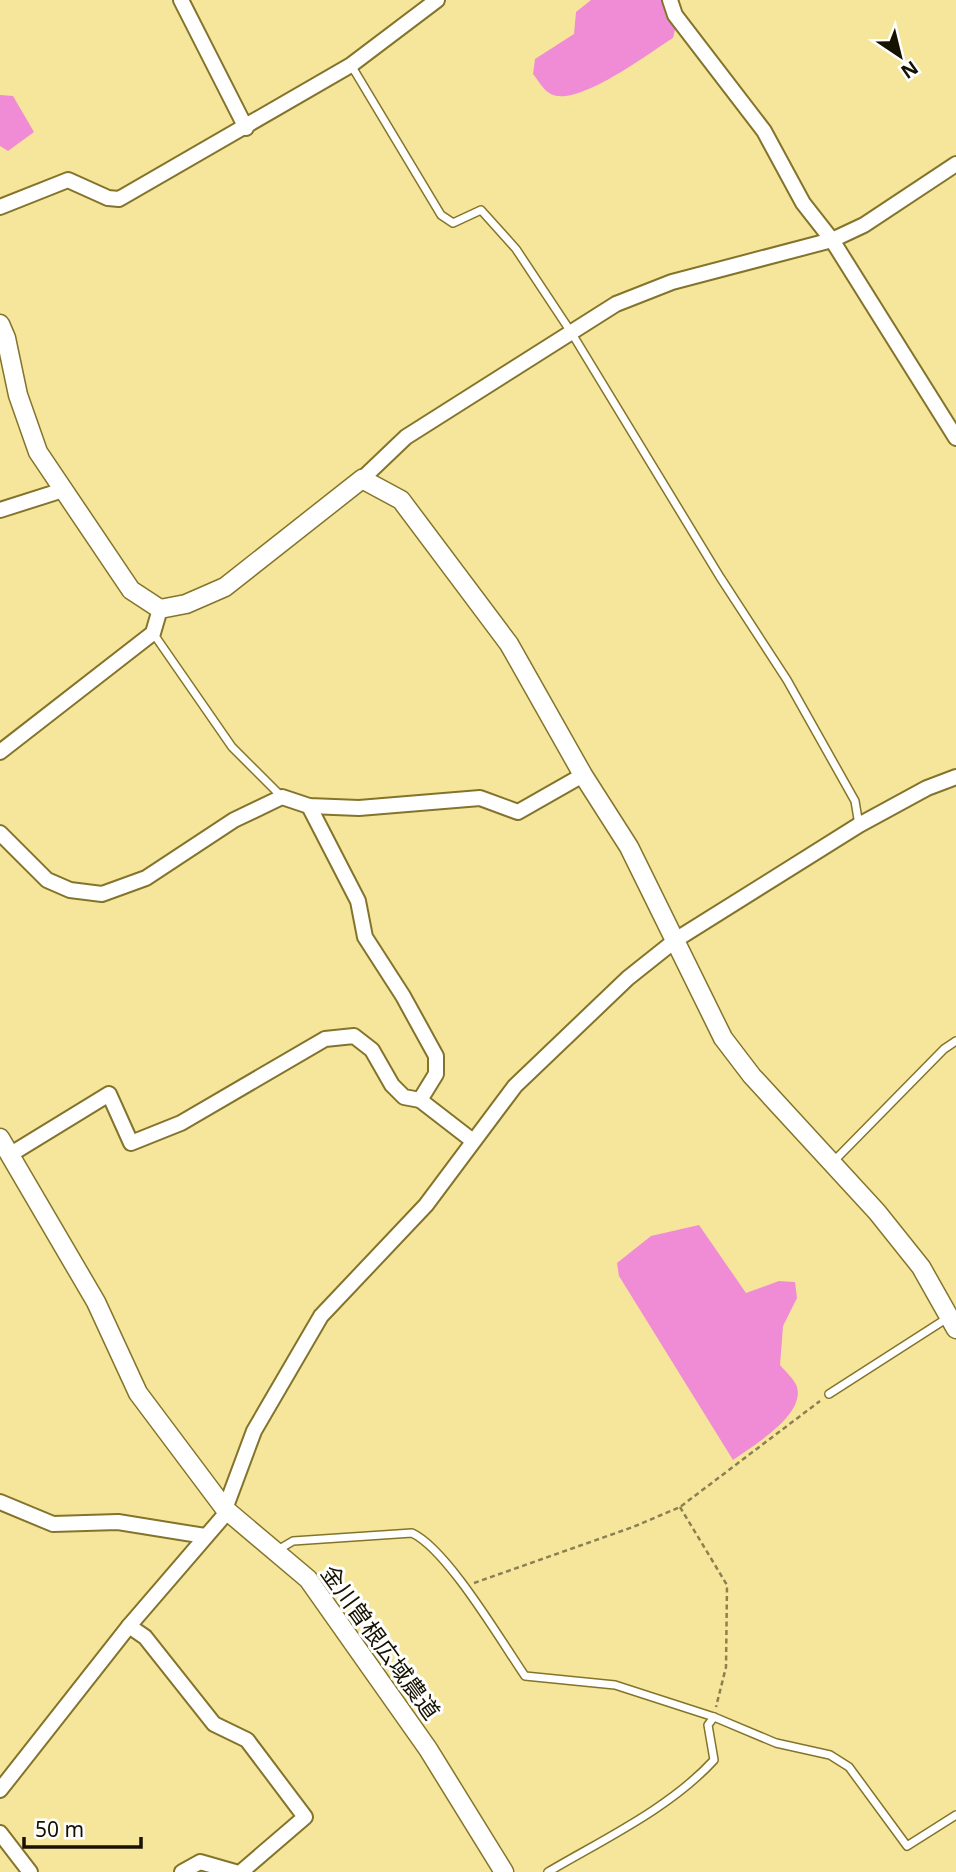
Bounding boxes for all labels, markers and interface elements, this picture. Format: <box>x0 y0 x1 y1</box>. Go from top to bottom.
north arrow <box>865 21 935 91</box>
text: N <box>896 55 924 85</box>
street label: 金川曽根広域農道 <box>314 1558 448 1726</box>
scale bar <box>24 1806 142 1850</box>
text: 50 m <box>35 1815 84 1843</box>

